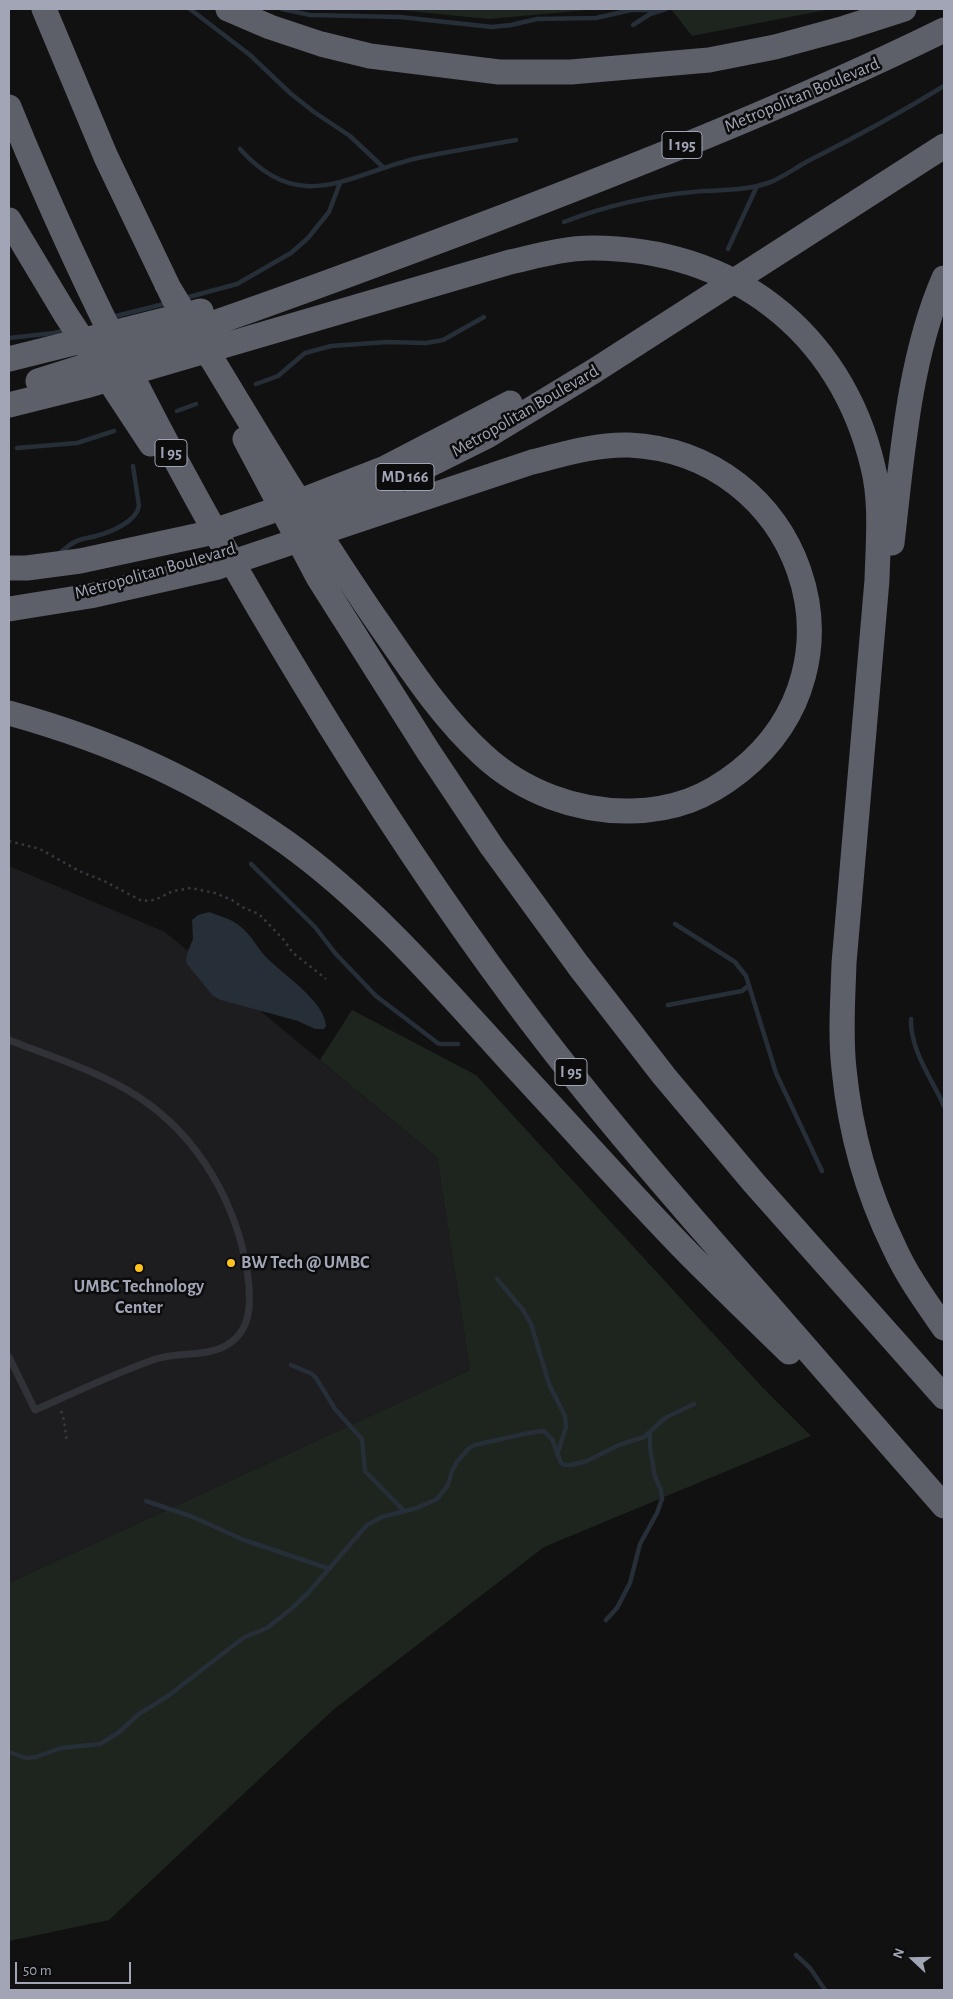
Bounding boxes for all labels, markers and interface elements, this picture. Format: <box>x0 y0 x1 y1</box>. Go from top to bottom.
street label: Metropolitan Boulevard <box>721 53 883 137</box>
road number: I 195 <box>662 132 702 158</box>
street label: Metropolitan Boulevard <box>448 360 602 462</box>
road number: I 95 <box>155 439 187 466</box>
road number: MD 166 <box>376 464 434 491</box>
street label: Metropolitan Boulevard <box>72 538 238 604</box>
road number: I 95 <box>555 1058 587 1086</box>
place label: BW Tech @ UMBC <box>241 1252 369 1274</box>
marker: BW Tech @ UMBC <box>225 1257 237 1269</box>
marker: UMBC Technology Center <box>133 1262 145 1274</box>
place label: UMBC Technology Center <box>74 1276 204 1318</box>
north arrow <box>888 1934 938 1984</box>
text: N <box>891 1947 907 1961</box>
scale bar <box>18 1952 134 1984</box>
text: 50 m <box>23 1963 52 1978</box>

